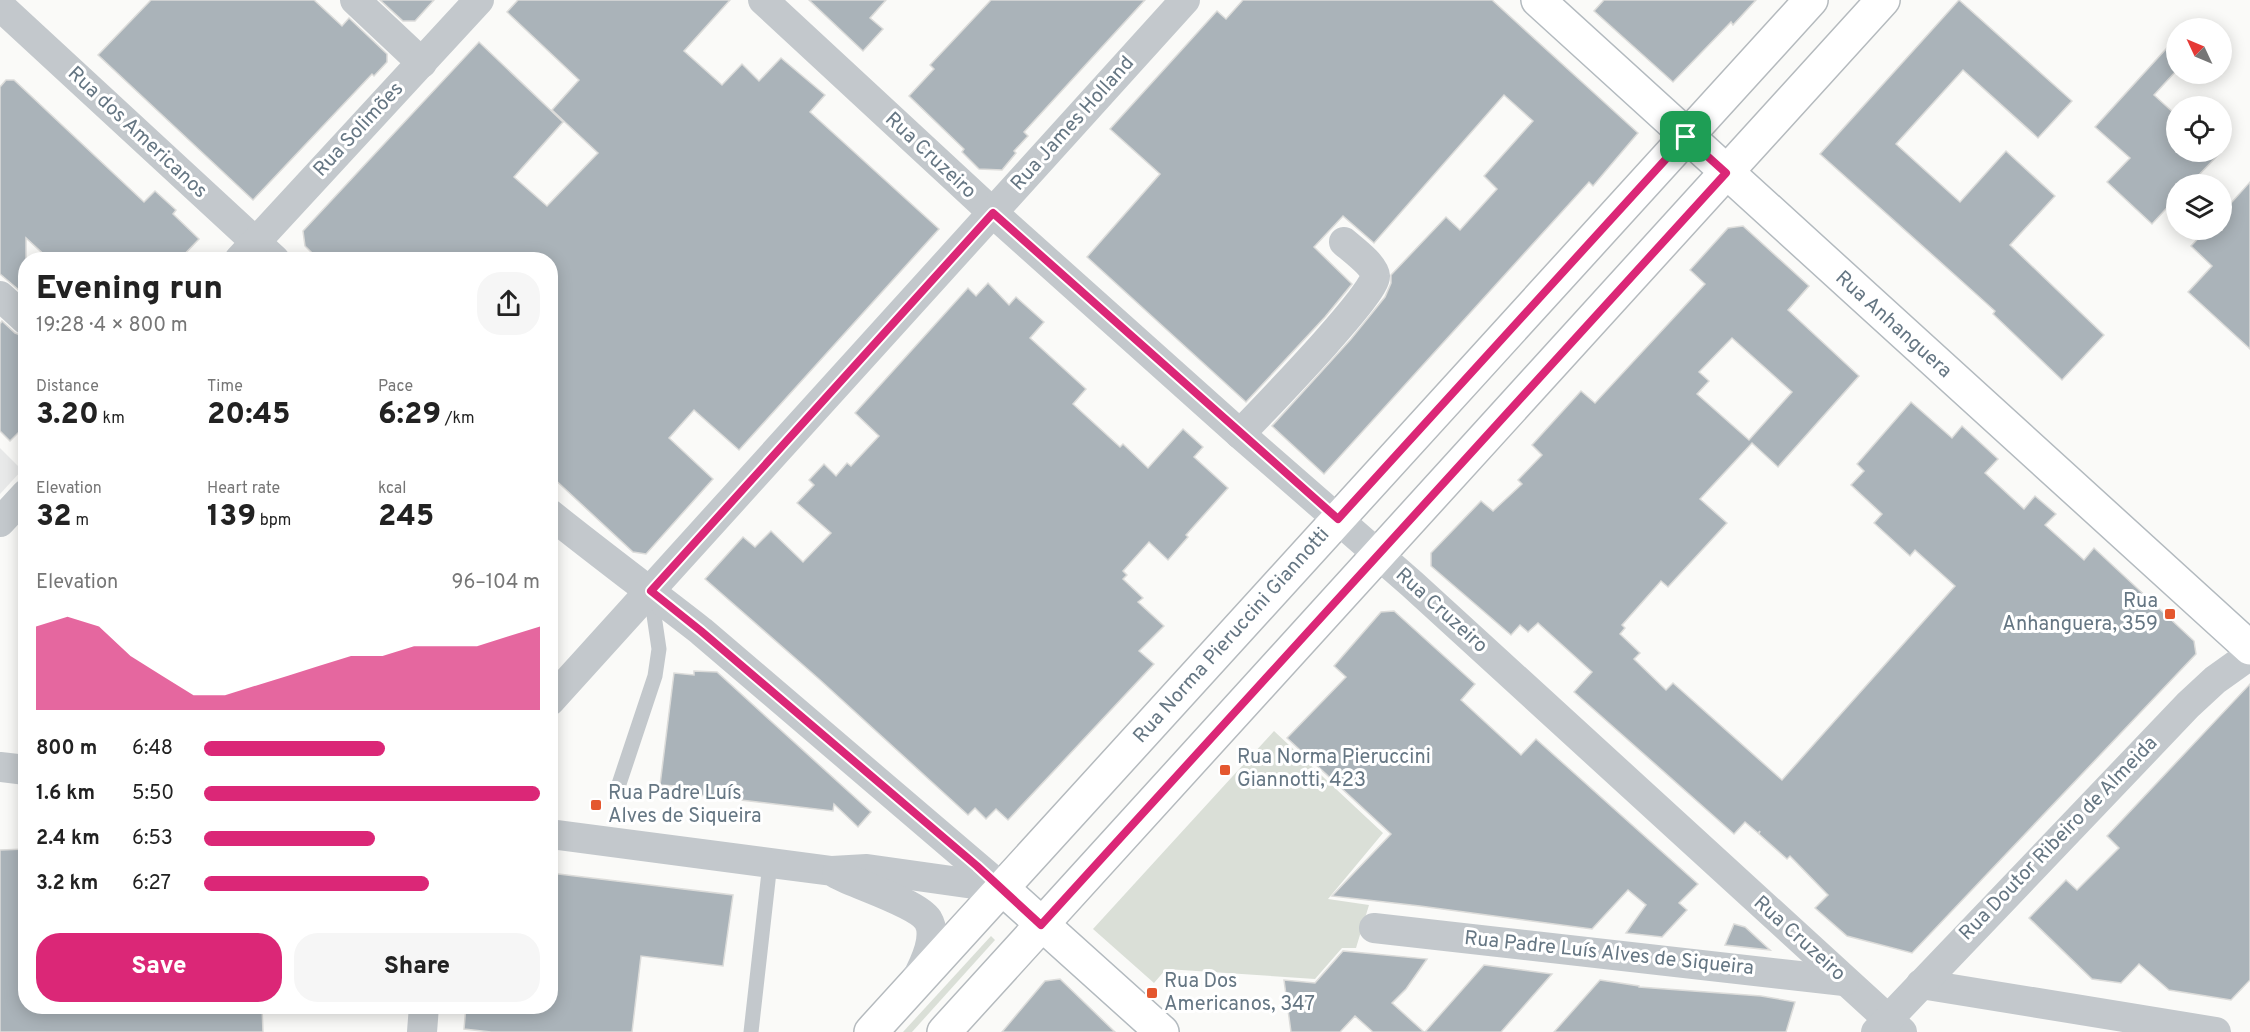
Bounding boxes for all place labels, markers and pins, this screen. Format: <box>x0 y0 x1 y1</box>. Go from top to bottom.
pin <box>1660 111 1711 162</box>
place label: Rua Anhanguera, 359 <box>2002 589 2158 638</box>
marker: Rua Anhanguera, 359 <box>2163 607 2177 621</box>
place label: Rua Norma Pieruccini Giannotti, 423 <box>1237 745 1431 794</box>
marker: Rua Norma Pieruccini Giannotti, 423 <box>1218 763 1232 777</box>
place label: Rua Padre Luís Alves de Siqueira <box>608 781 762 830</box>
marker: Rua Padre Luís Alves de Siqueira <box>589 798 603 812</box>
place label: Rua Dos Americanos, 347 <box>1164 969 1315 1018</box>
marker: Rua Dos Americanos, 347 <box>1145 986 1159 1000</box>

